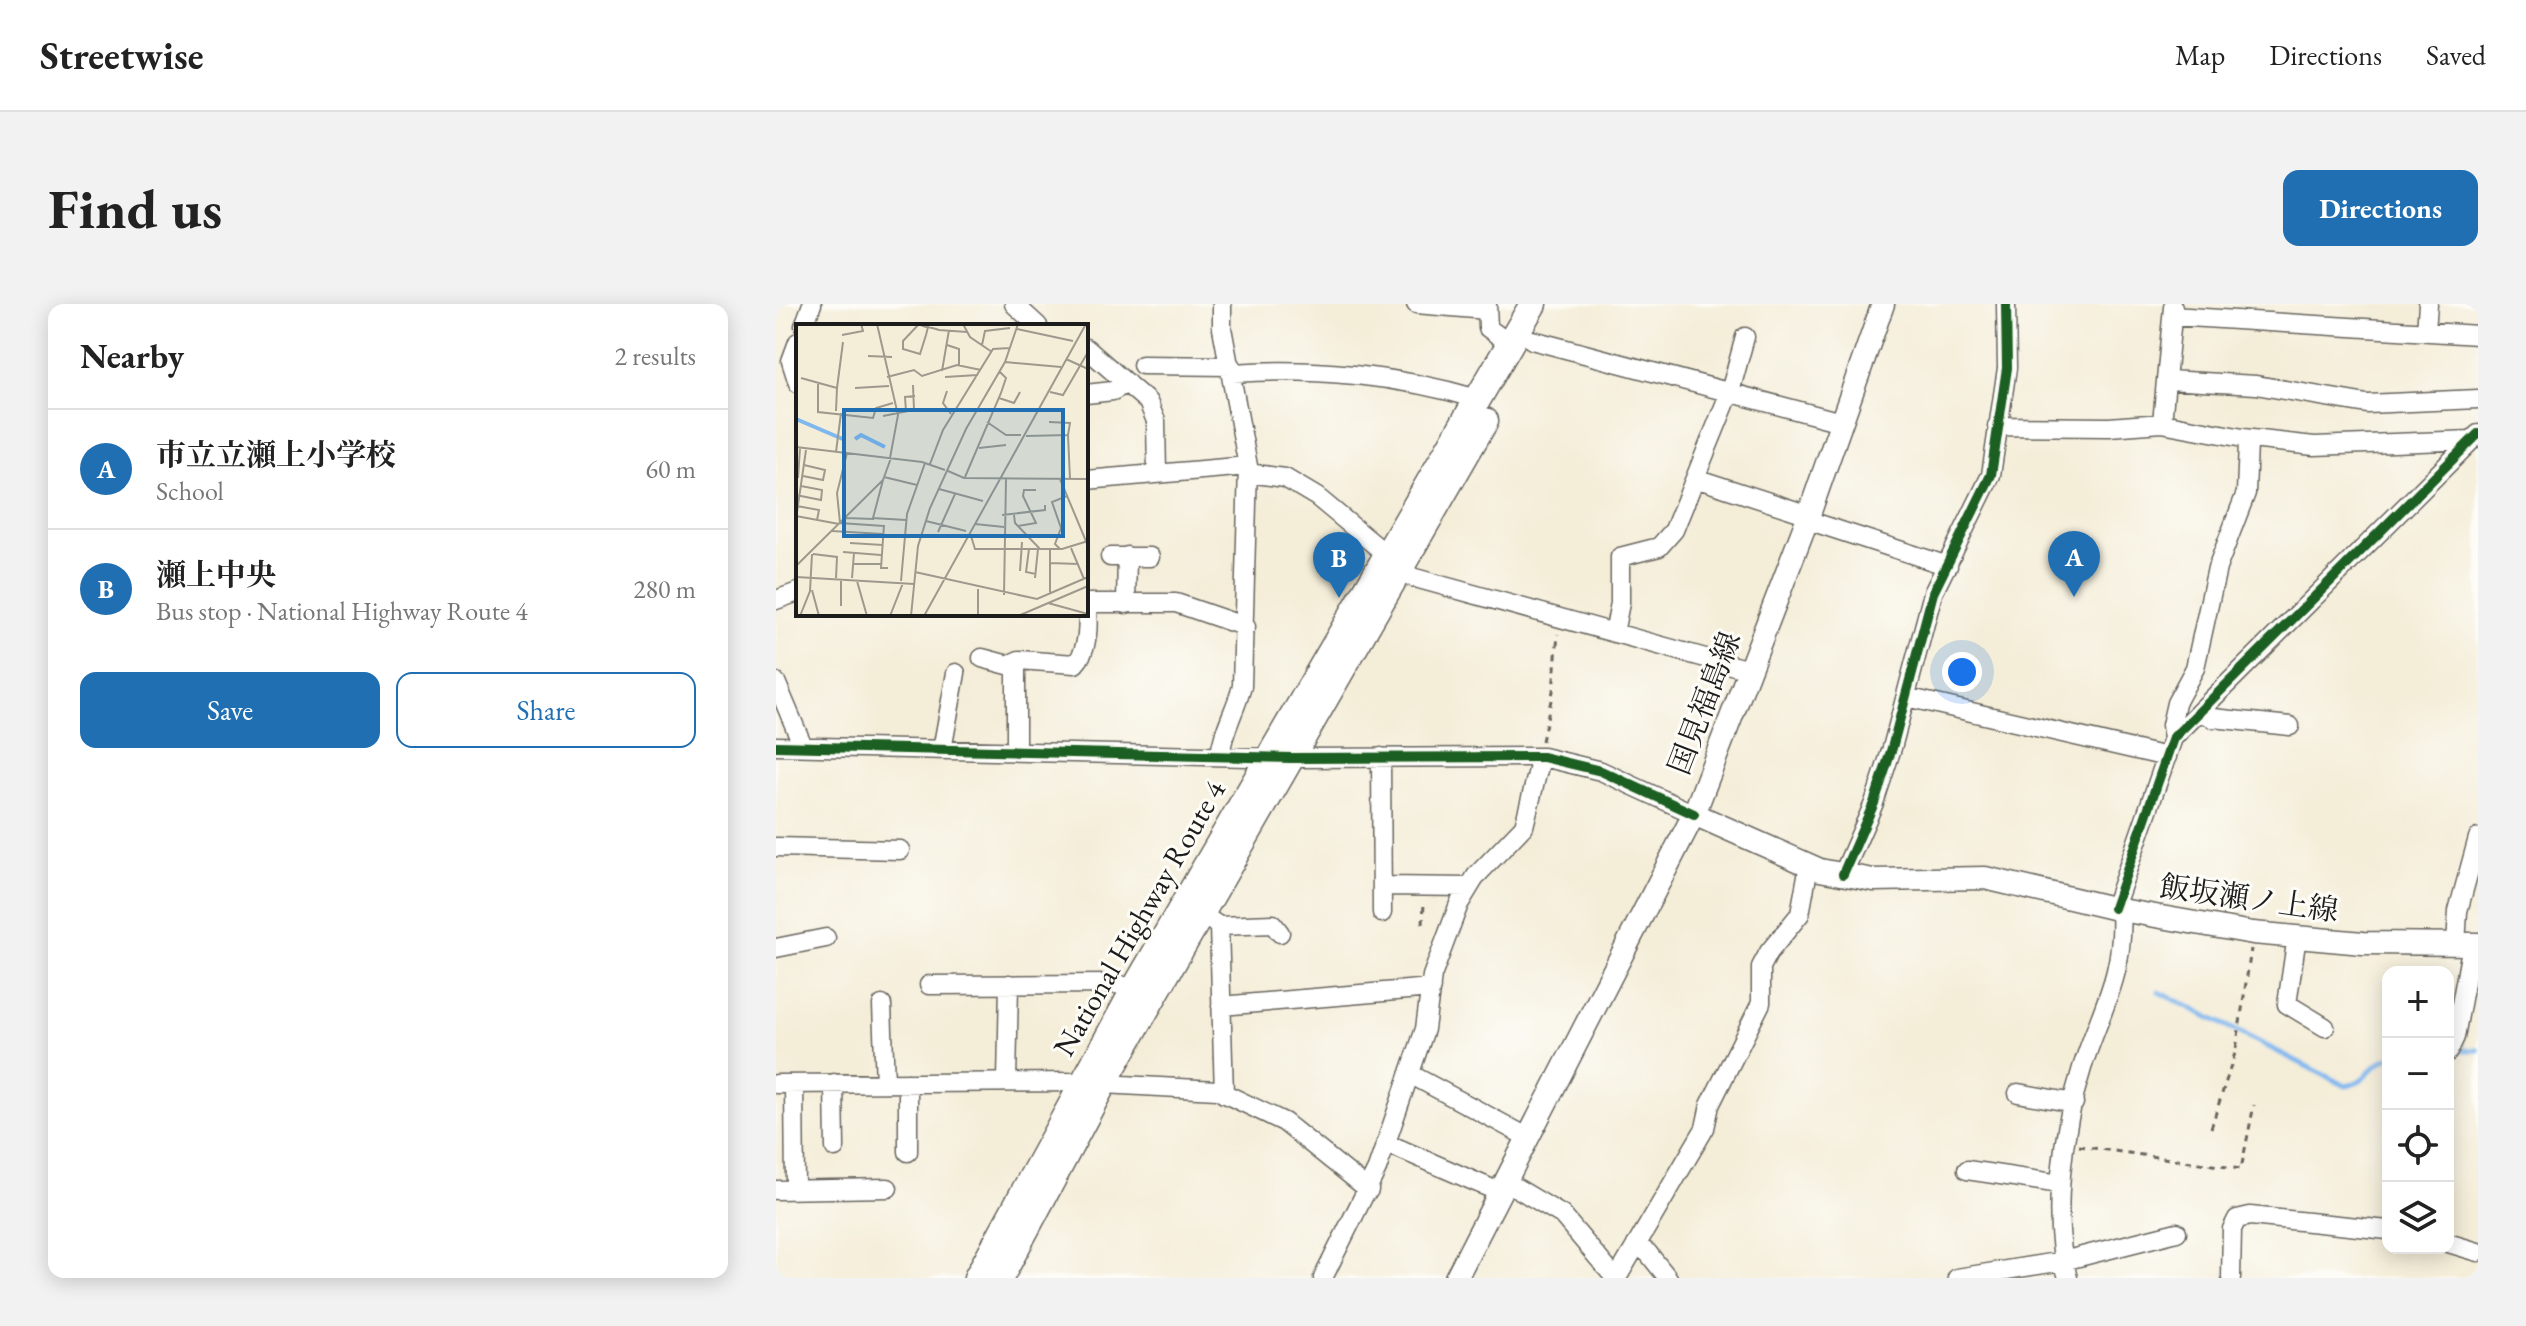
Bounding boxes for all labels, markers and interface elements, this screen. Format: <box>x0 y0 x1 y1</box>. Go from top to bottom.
text: Streetwise <box>40 31 203 80</box>
text: Map <box>2175 37 2225 73</box>
text: Directions <box>2269 37 2382 73</box>
text: Saved <box>2426 37 2486 73</box>
button: Directions <box>2283 170 2478 246</box>
text: Find us <box>48 172 222 245</box>
inset map <box>796 324 1088 616</box>
text: Nearby <box>80 334 184 378</box>
text: 2 results <box>615 339 696 373</box>
text: 市立立瀬上小学校 <box>156 435 396 474</box>
text: A <box>97 452 115 486</box>
text: 60 m <box>646 452 696 486</box>
text: School <box>156 474 224 508</box>
pin: A <box>2048 531 2100 597</box>
pin: B <box>1313 532 1365 598</box>
text: 瀬上中央 <box>156 555 276 594</box>
text: B <box>98 572 114 606</box>
text: 280 m <box>633 572 696 606</box>
text: Bus stop · National Highway Route 4 <box>156 594 528 628</box>
street label: 国見福島線 <box>1659 626 1749 780</box>
your location <box>1942 652 1982 692</box>
button: Save <box>80 672 380 748</box>
button: Share <box>396 672 696 748</box>
street label: National Highway Route 4 <box>1044 773 1234 1063</box>
street label: 飯坂瀬ノ上線 <box>2157 866 2341 930</box>
map controls <box>2382 966 2454 1254</box>
button: + <box>2382 966 2454 1038</box>
button: − <box>2382 1038 2454 1110</box>
button: locate <box>2382 1110 2454 1182</box>
button: layers <box>2382 1182 2454 1254</box>

